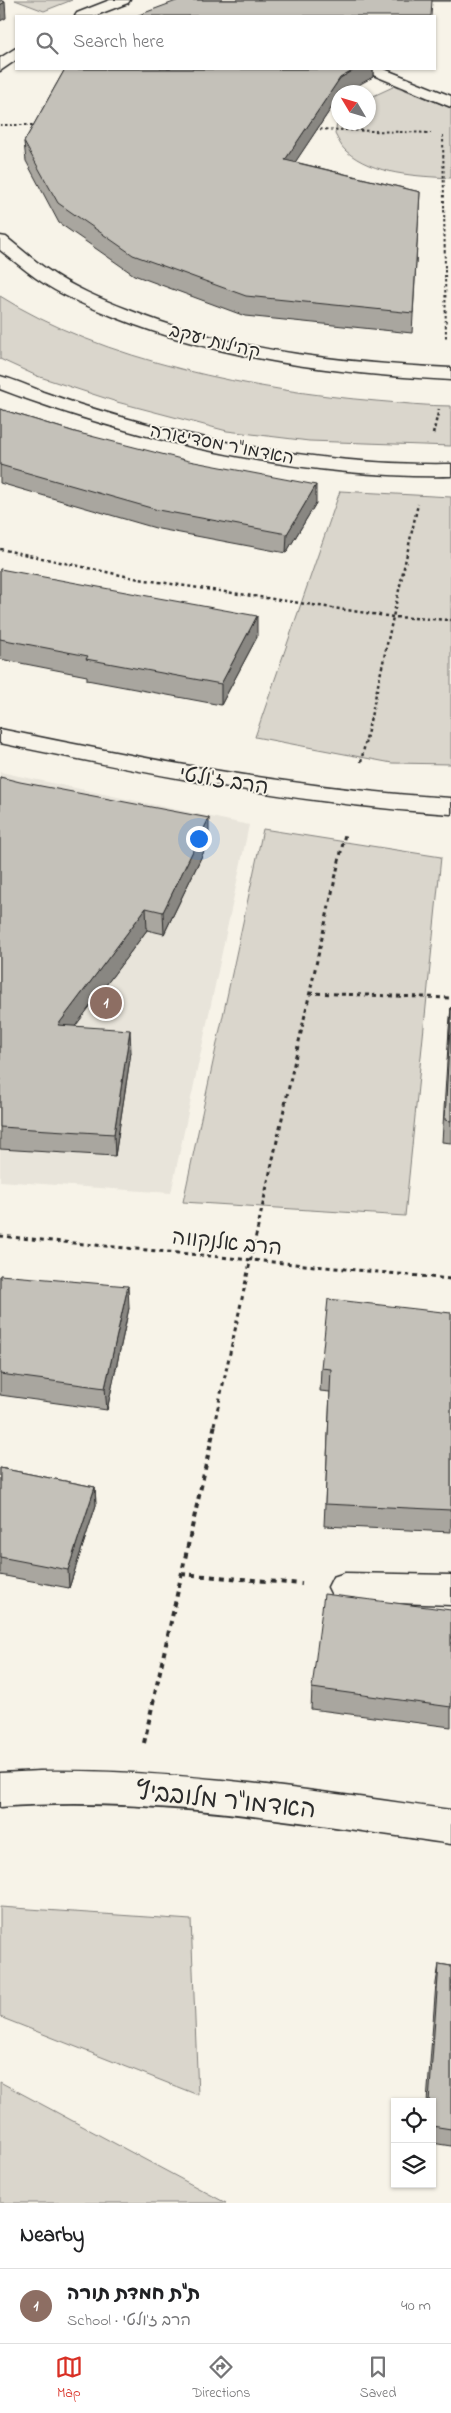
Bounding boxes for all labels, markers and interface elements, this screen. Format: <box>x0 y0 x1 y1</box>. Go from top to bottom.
search box <box>15 15 436 70</box>
icon: search <box>33 29 61 57</box>
text: Search here <box>73 29 164 56</box>
north arrow <box>331 85 376 130</box>
street label: קהילות יעקב <box>166 319 263 367</box>
street label: האדמו"ר מסדיגורה <box>147 419 296 473</box>
street label: הרב ז'ולטי <box>177 760 271 804</box>
your location <box>186 826 212 852</box>
pin: 1 <box>90 984 122 1022</box>
street label: הרב אלנקווה <box>170 1223 283 1265</box>
street label: האדמו"ר מלובביץ <box>134 1775 317 1829</box>
map controls <box>391 2098 436 2188</box>
button: locate <box>391 2098 436 2143</box>
button: layers <box>391 2143 436 2188</box>
text: Nearby <box>20 2221 84 2251</box>
text: ת"ת חמדת תורה <box>67 2281 200 2308</box>
text: 1 <box>33 2294 39 2318</box>
text: 40 m <box>401 2294 431 2318</box>
text: School · הרב ז'ולטי <box>67 2309 191 2333</box>
tab: Map <box>55 2353 83 2404</box>
tab: Directions <box>192 2353 250 2404</box>
tab: Saved <box>360 2353 396 2404</box>

